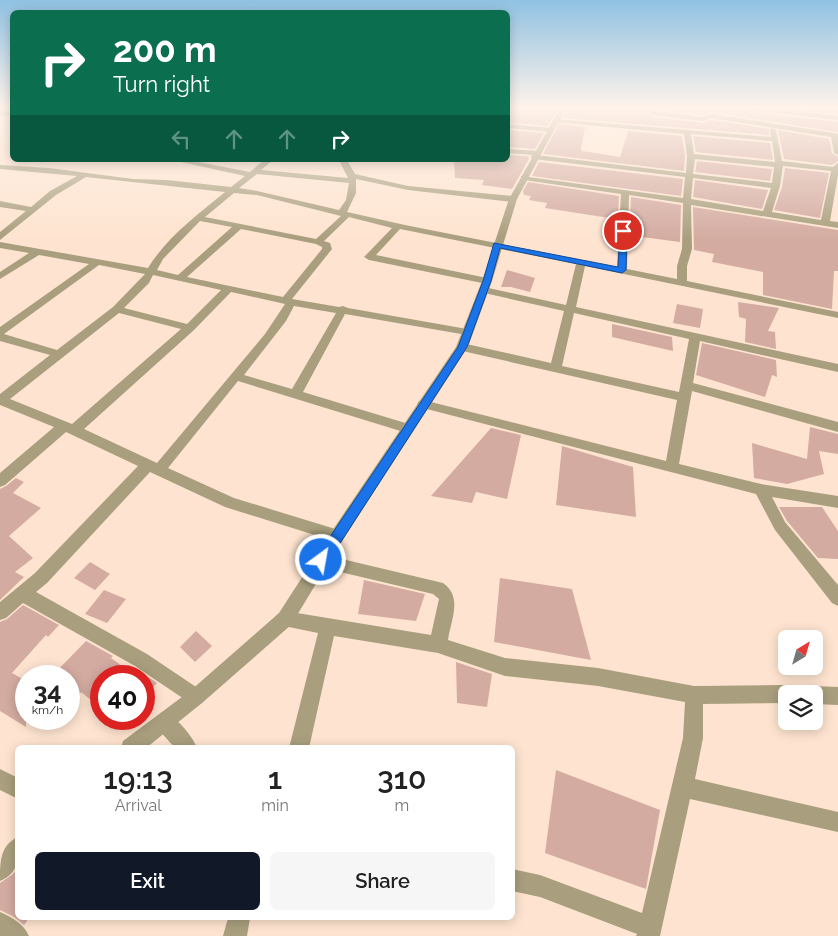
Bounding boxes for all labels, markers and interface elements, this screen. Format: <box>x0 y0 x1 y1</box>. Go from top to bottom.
text: 200 m <box>113 29 217 70</box>
icon: right <box>30 30 95 95</box>
text: Turn right <box>113 71 210 97</box>
icon: left <box>167 125 195 153</box>
icon: ahead <box>220 125 248 153</box>
icon: ahead <box>273 125 301 153</box>
icon: right <box>326 125 354 153</box>
pin <box>602 210 644 252</box>
icon: arrive <box>609 217 637 245</box>
position arrow <box>294 533 346 585</box>
north arrow <box>778 630 822 675</box>
map controls <box>778 630 823 730</box>
speed limit sign: 40 <box>90 665 155 730</box>
text: 34 <box>33 676 62 706</box>
button: layers <box>778 685 823 730</box>
text: km/h <box>32 703 63 717</box>
text: 19:13 <box>104 761 173 796</box>
text: 1 <box>268 761 282 796</box>
text: 310 <box>377 761 426 796</box>
text: Arrival <box>115 796 162 815</box>
text: min <box>261 796 289 815</box>
text: m <box>395 796 409 815</box>
button: Exit <box>35 852 260 910</box>
button: Share <box>270 852 495 910</box>

